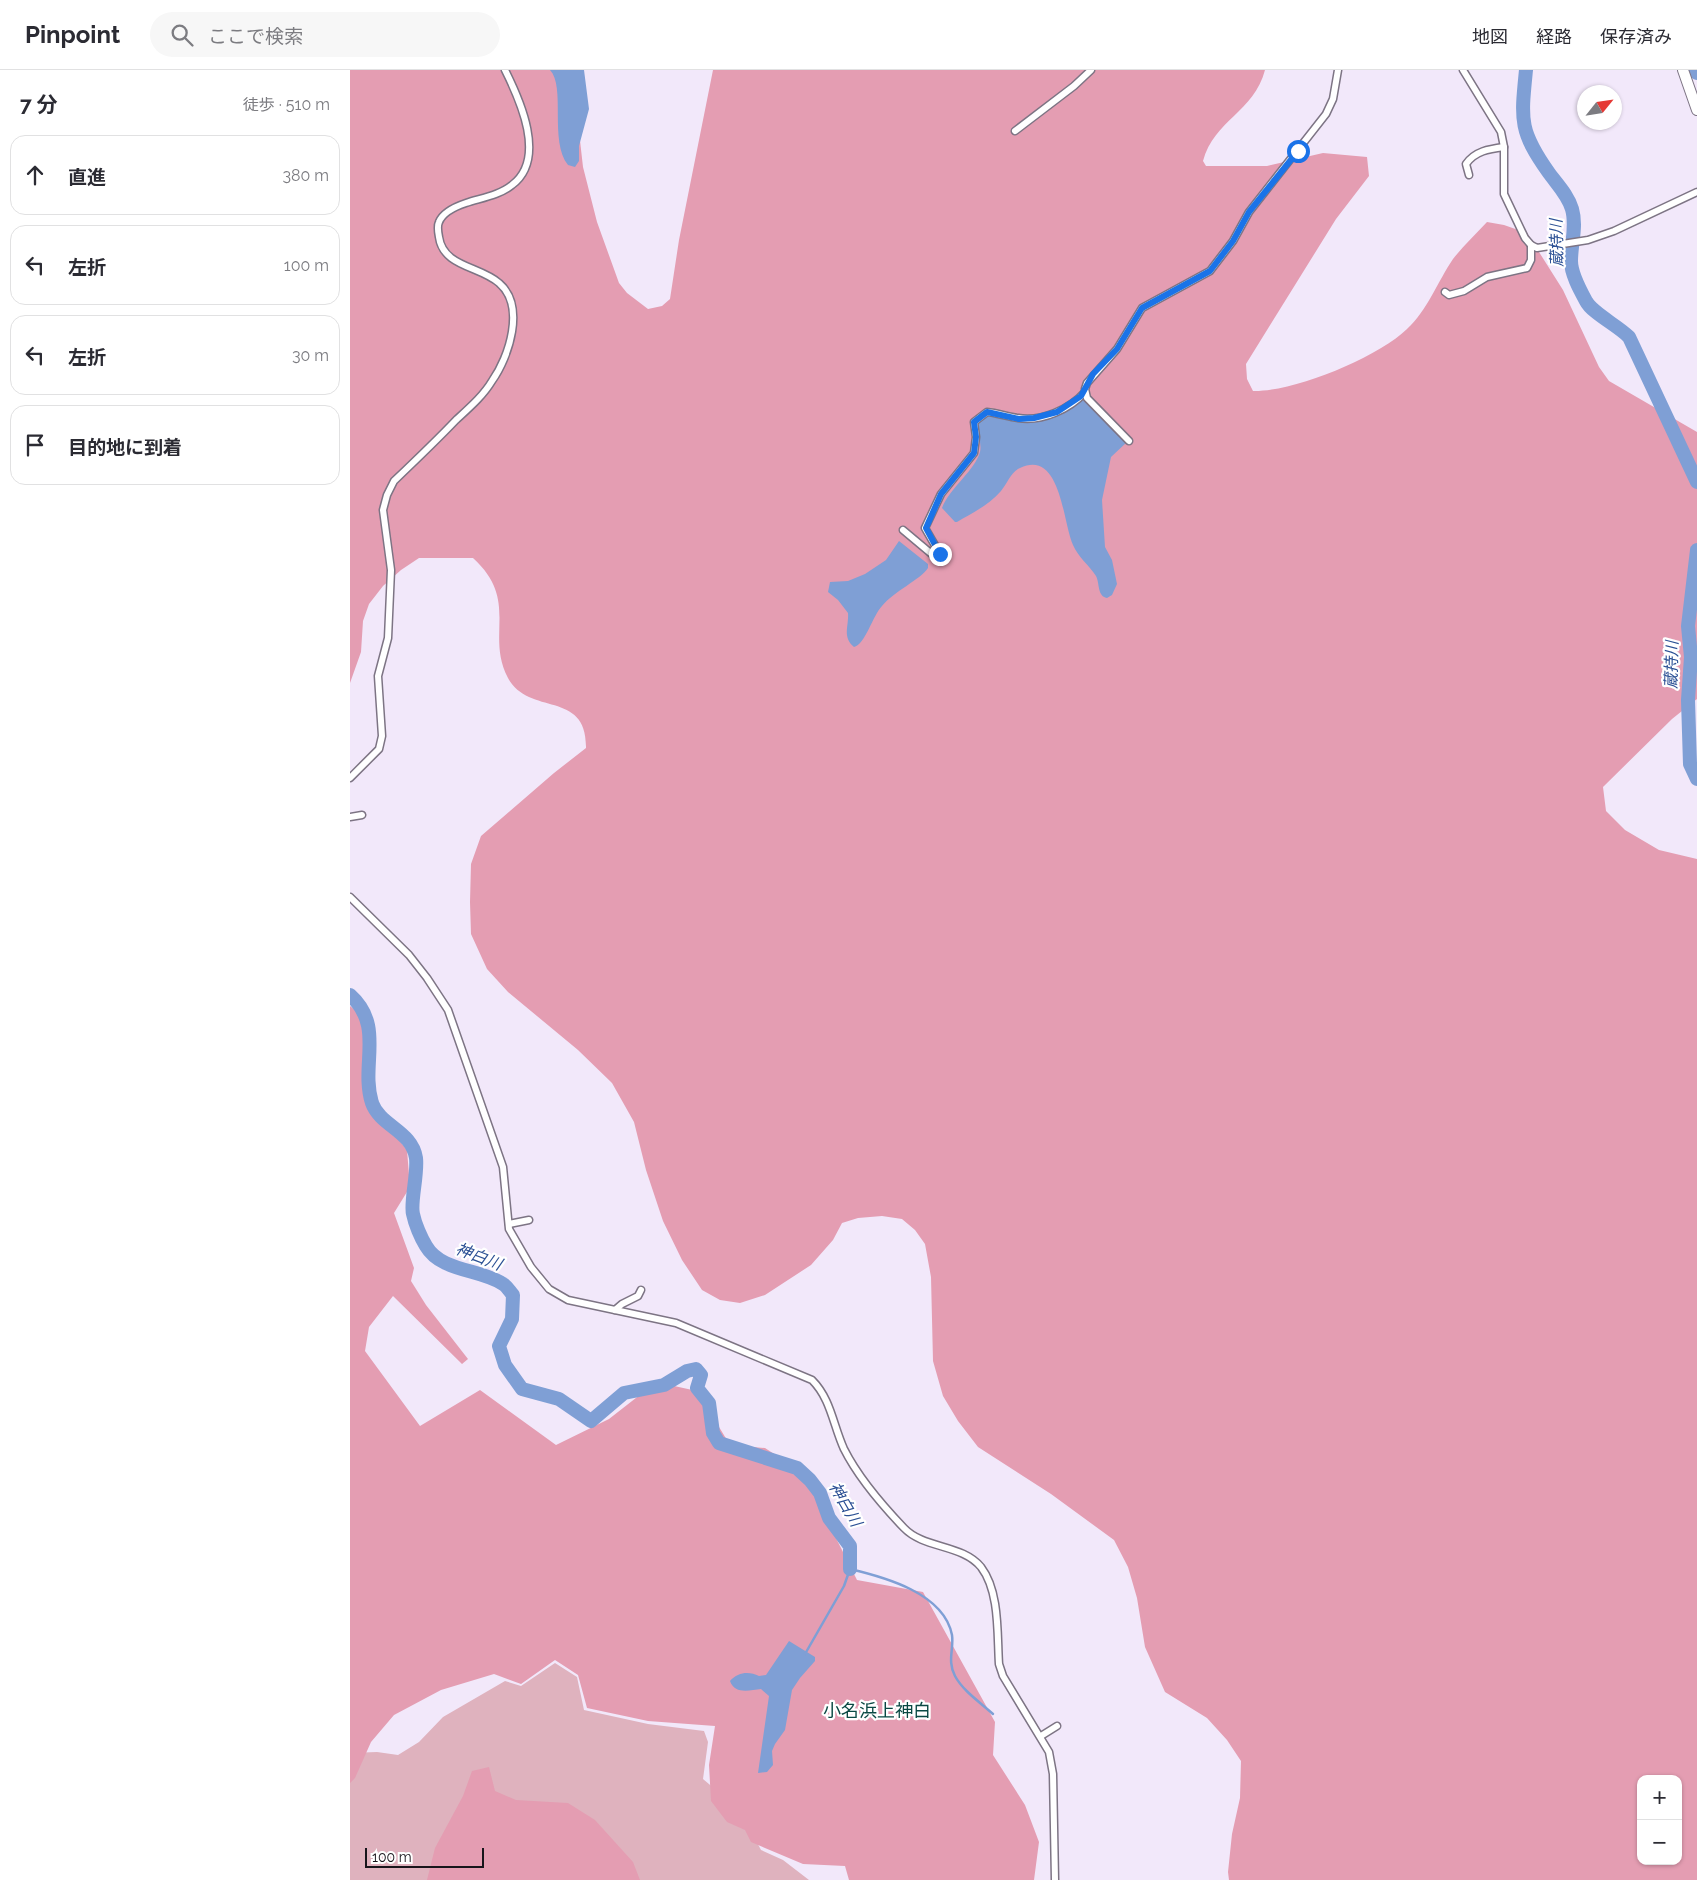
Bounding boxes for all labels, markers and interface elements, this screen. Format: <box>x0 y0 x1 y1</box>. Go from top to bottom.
search box <box>150 12 500 57</box>
text: Pinpoint <box>25 20 120 49</box>
icon: search <box>168 21 196 49</box>
text: ここで検索 <box>208 25 303 47</box>
text: 地図 <box>1472 26 1508 47</box>
text: 経路 <box>1536 26 1572 47</box>
text: 保存済み <box>1600 26 1672 47</box>
north arrow <box>1577 85 1622 130</box>
text: 7 分 <box>20 92 58 117</box>
text: 徒歩 · 510 m <box>243 95 330 114</box>
route start <box>1287 140 1310 163</box>
icon: ahead <box>21 161 49 189</box>
text: 直進 <box>68 166 106 188</box>
text: 380 m <box>282 166 329 185</box>
water label: 蔵持川 <box>1547 217 1566 267</box>
icon: left <box>21 251 49 279</box>
text: 左折 <box>68 256 106 278</box>
text: 100 m <box>284 256 329 275</box>
icon: left <box>21 341 49 369</box>
text: 左折 <box>68 346 106 368</box>
text: 30 m <box>292 346 329 365</box>
icon: arrive <box>21 431 49 459</box>
text: 目的地に到着 <box>68 436 182 458</box>
route end <box>929 543 952 566</box>
water label: 蔵持川 <box>1662 639 1681 689</box>
water label: 神白川 <box>453 1239 506 1275</box>
water label: 神白川 <box>825 1479 867 1532</box>
district label: 小名浜上神白 <box>823 1700 931 1721</box>
map controls <box>1637 1775 1682 1865</box>
button: + <box>1637 1775 1682 1820</box>
button: − <box>1637 1820 1682 1865</box>
scale bar <box>365 1845 484 1868</box>
text: 100 m <box>372 1849 412 1865</box>

